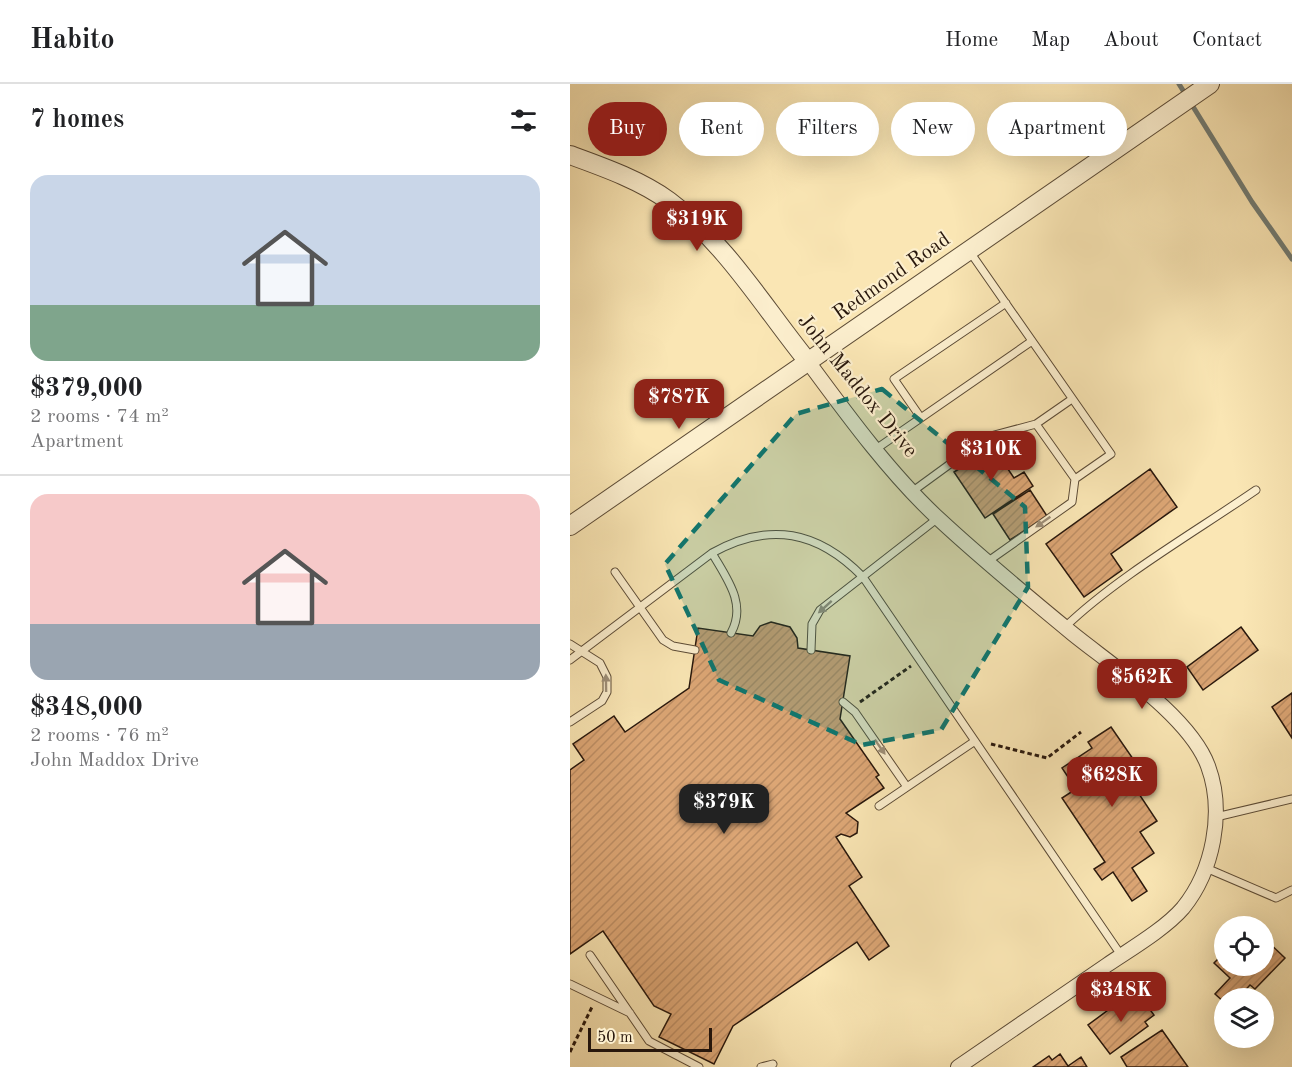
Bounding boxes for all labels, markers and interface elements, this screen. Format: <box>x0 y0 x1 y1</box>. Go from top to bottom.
text: Habito <box>30 27 115 55</box>
text: Home <box>945 30 998 51</box>
text: Map <box>1031 30 1070 51</box>
text: About <box>1103 30 1159 51</box>
text: Contact <box>1192 30 1262 51</box>
chip: Buy <box>588 102 667 156</box>
chip: Rent <box>679 102 764 156</box>
chip: Filters <box>776 102 879 156</box>
chip: New <box>891 102 975 156</box>
chip: Apartment <box>987 102 1127 156</box>
icon: filters <box>507 104 540 137</box>
text: 7 homes <box>30 107 124 133</box>
pin: $319K <box>655 201 739 252</box>
text: $319K <box>666 210 728 230</box>
icon: home <box>231 214 339 322</box>
street label: Redmond Road <box>830 229 954 325</box>
street label: John Maddox Drive <box>793 310 921 462</box>
text: $379,000 <box>30 376 143 402</box>
pin: $787K <box>637 379 721 430</box>
text: $787K <box>648 388 710 408</box>
text: 2 rooms · 74 m² <box>30 407 169 427</box>
pin: $310K <box>949 431 1033 482</box>
text: Apartment <box>30 432 124 452</box>
text: $310K <box>960 440 1022 460</box>
one-way arrow <box>1035 516 1051 527</box>
icon: home <box>231 533 339 641</box>
one-way arrow <box>818 600 833 613</box>
pin: $562K <box>1100 659 1184 710</box>
text: $562K <box>1111 668 1173 688</box>
one-way arrow <box>601 673 611 692</box>
text: $348,000 <box>30 695 143 721</box>
text: 2 rooms · 76 m² <box>30 726 169 746</box>
one-way arrow <box>874 738 886 754</box>
text: John Maddox Drive <box>30 751 199 771</box>
pin: $628K <box>1070 757 1154 808</box>
text: $628K <box>1081 766 1143 786</box>
pin: $379K <box>682 784 766 835</box>
text: $379K <box>693 793 755 813</box>
map controls <box>1214 916 1274 1048</box>
button: locate <box>1214 916 1274 976</box>
pin: $348K <box>1079 972 1163 1023</box>
text: $348K <box>1090 981 1152 1001</box>
button: layers <box>1214 988 1274 1048</box>
scale bar <box>588 1025 712 1052</box>
text: 50 m <box>597 1030 633 1046</box>

